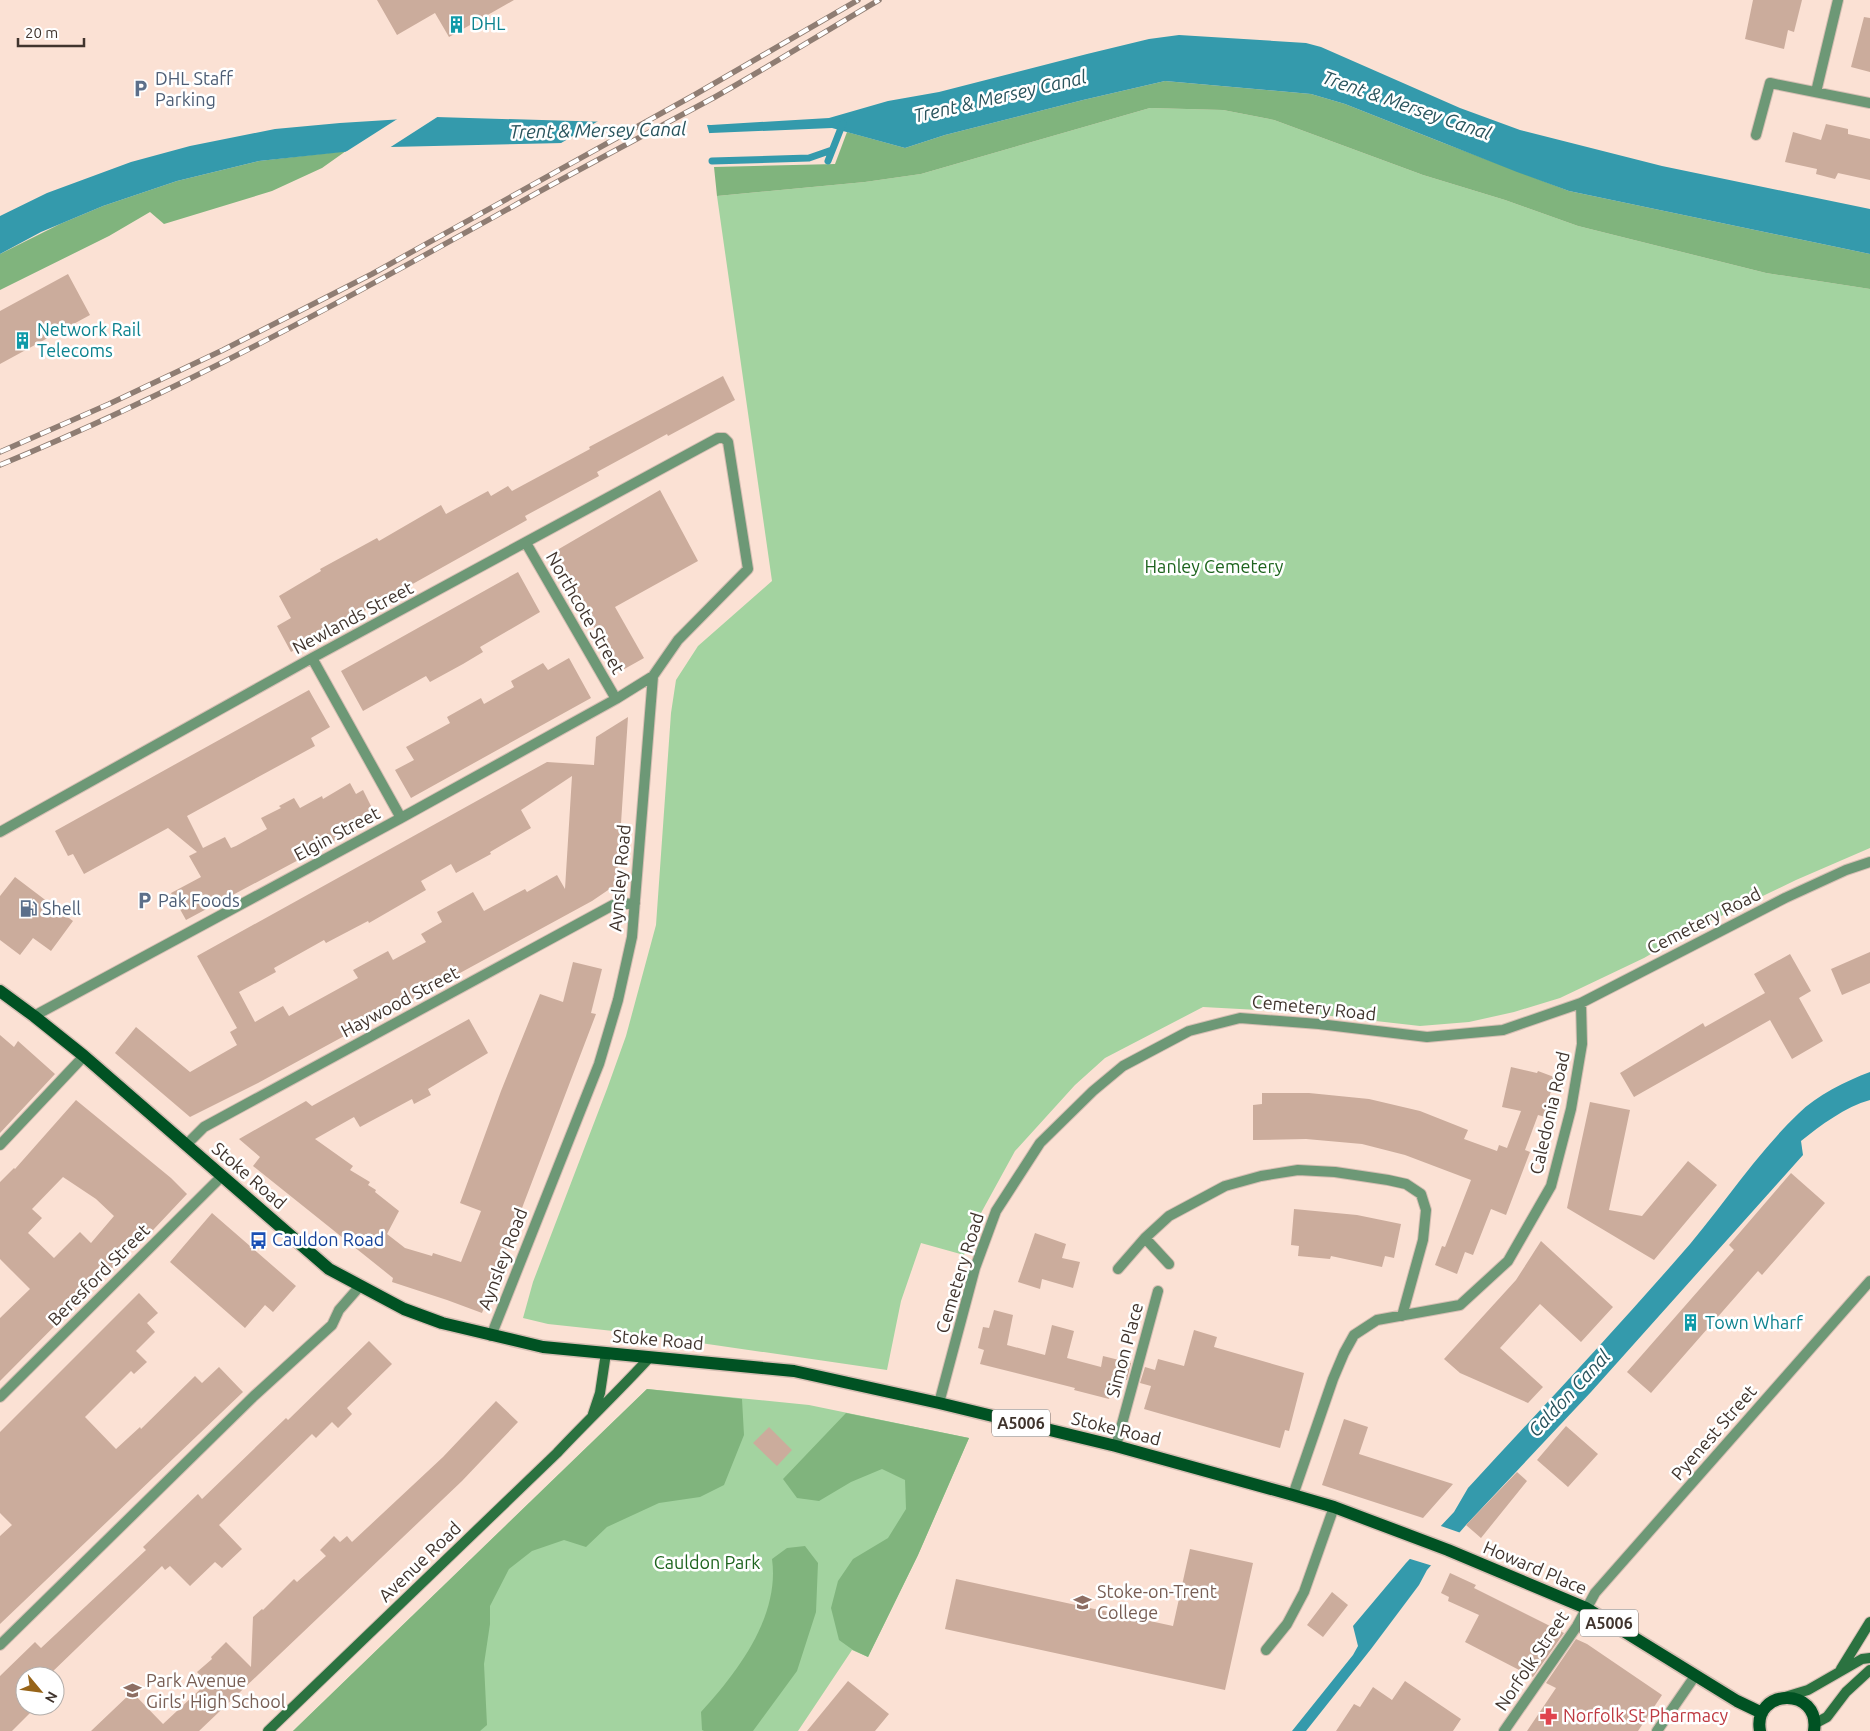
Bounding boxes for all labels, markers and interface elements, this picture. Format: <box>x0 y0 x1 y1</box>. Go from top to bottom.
place label: DHL <box>471 13 505 33</box>
building icon: DHL <box>447 14 467 34</box>
scale bar <box>18 15 84 47</box>
text: 20 m <box>25 24 58 41</box>
water label: Trent & Mersey Canal <box>911 65 1089 127</box>
water label: Trent & Mersey Canal <box>1320 66 1495 144</box>
place label: DHL Staff Parking <box>155 68 233 109</box>
parking icon: DHL Staff Parking <box>131 79 151 99</box>
water label: Trent & Mersey Canal <box>509 117 687 143</box>
place label: Network Rail Telecoms <box>37 319 141 360</box>
building icon: Network Rail Telecoms <box>13 330 33 350</box>
street label: Northcote Street <box>543 548 629 677</box>
park label: Hanley Cemetery <box>1145 556 1284 576</box>
street label: Newlands Street <box>289 577 416 657</box>
street label: Elgin Street <box>290 802 383 864</box>
street label: Aynsley Road <box>604 824 634 932</box>
street label: Cemetery Road <box>1643 883 1764 957</box>
place label: Pak Foods <box>158 890 240 910</box>
parking icon: Pak Foods <box>134 891 154 911</box>
place label: Shell <box>42 898 81 918</box>
fuel station icon: Shell <box>18 899 38 919</box>
street label: Haywood Street <box>337 962 462 1041</box>
street label: Cemetery Road <box>1251 991 1377 1023</box>
street label: Caledonia Road <box>1525 1049 1573 1176</box>
street label: Stoke Road <box>209 1138 291 1213</box>
street label: Aynsley Road <box>473 1205 531 1312</box>
street label: Cemetery Road <box>931 1210 987 1335</box>
street label: Beresford Street <box>43 1219 153 1329</box>
place label: Cauldon Road <box>272 1229 384 1249</box>
bus stop icon: Cauldon Road <box>248 1230 268 1250</box>
street label: Simon Place <box>1102 1300 1146 1399</box>
place label: Town Wharf <box>1705 1312 1803 1332</box>
building icon: Town Wharf <box>1681 1313 1701 1333</box>
street label: Stoke Road <box>612 1325 704 1353</box>
water label: Caldon Canal <box>1523 1345 1615 1441</box>
street label: Pyenest Street <box>1667 1381 1760 1484</box>
street label: Stoke Road <box>1070 1407 1163 1449</box>
road number: A5006 <box>992 1410 1050 1436</box>
street label: Avenue Road <box>374 1517 464 1605</box>
street label: Howard Place <box>1481 1536 1590 1598</box>
park label: Cauldon Park <box>654 1552 760 1572</box>
place label: Stoke-on-Trent College <box>1097 1581 1217 1622</box>
school or university icon: Stoke-on-Trent College <box>1073 1592 1093 1612</box>
street label: Norfolk Street <box>1491 1607 1572 1714</box>
road number: A5006 <box>1580 1610 1638 1636</box>
north arrow <box>15 1666 65 1716</box>
place label: Park Avenue Girls' High School <box>146 1670 286 1711</box>
school or university icon: Park Avenue Girls' High School <box>122 1681 142 1701</box>
text: N <box>42 1689 61 1706</box>
place label: Norfolk St Pharmacy <box>1563 1705 1729 1725</box>
pharmacy icon: Norfolk St Pharmacy <box>1539 1706 1559 1726</box>

